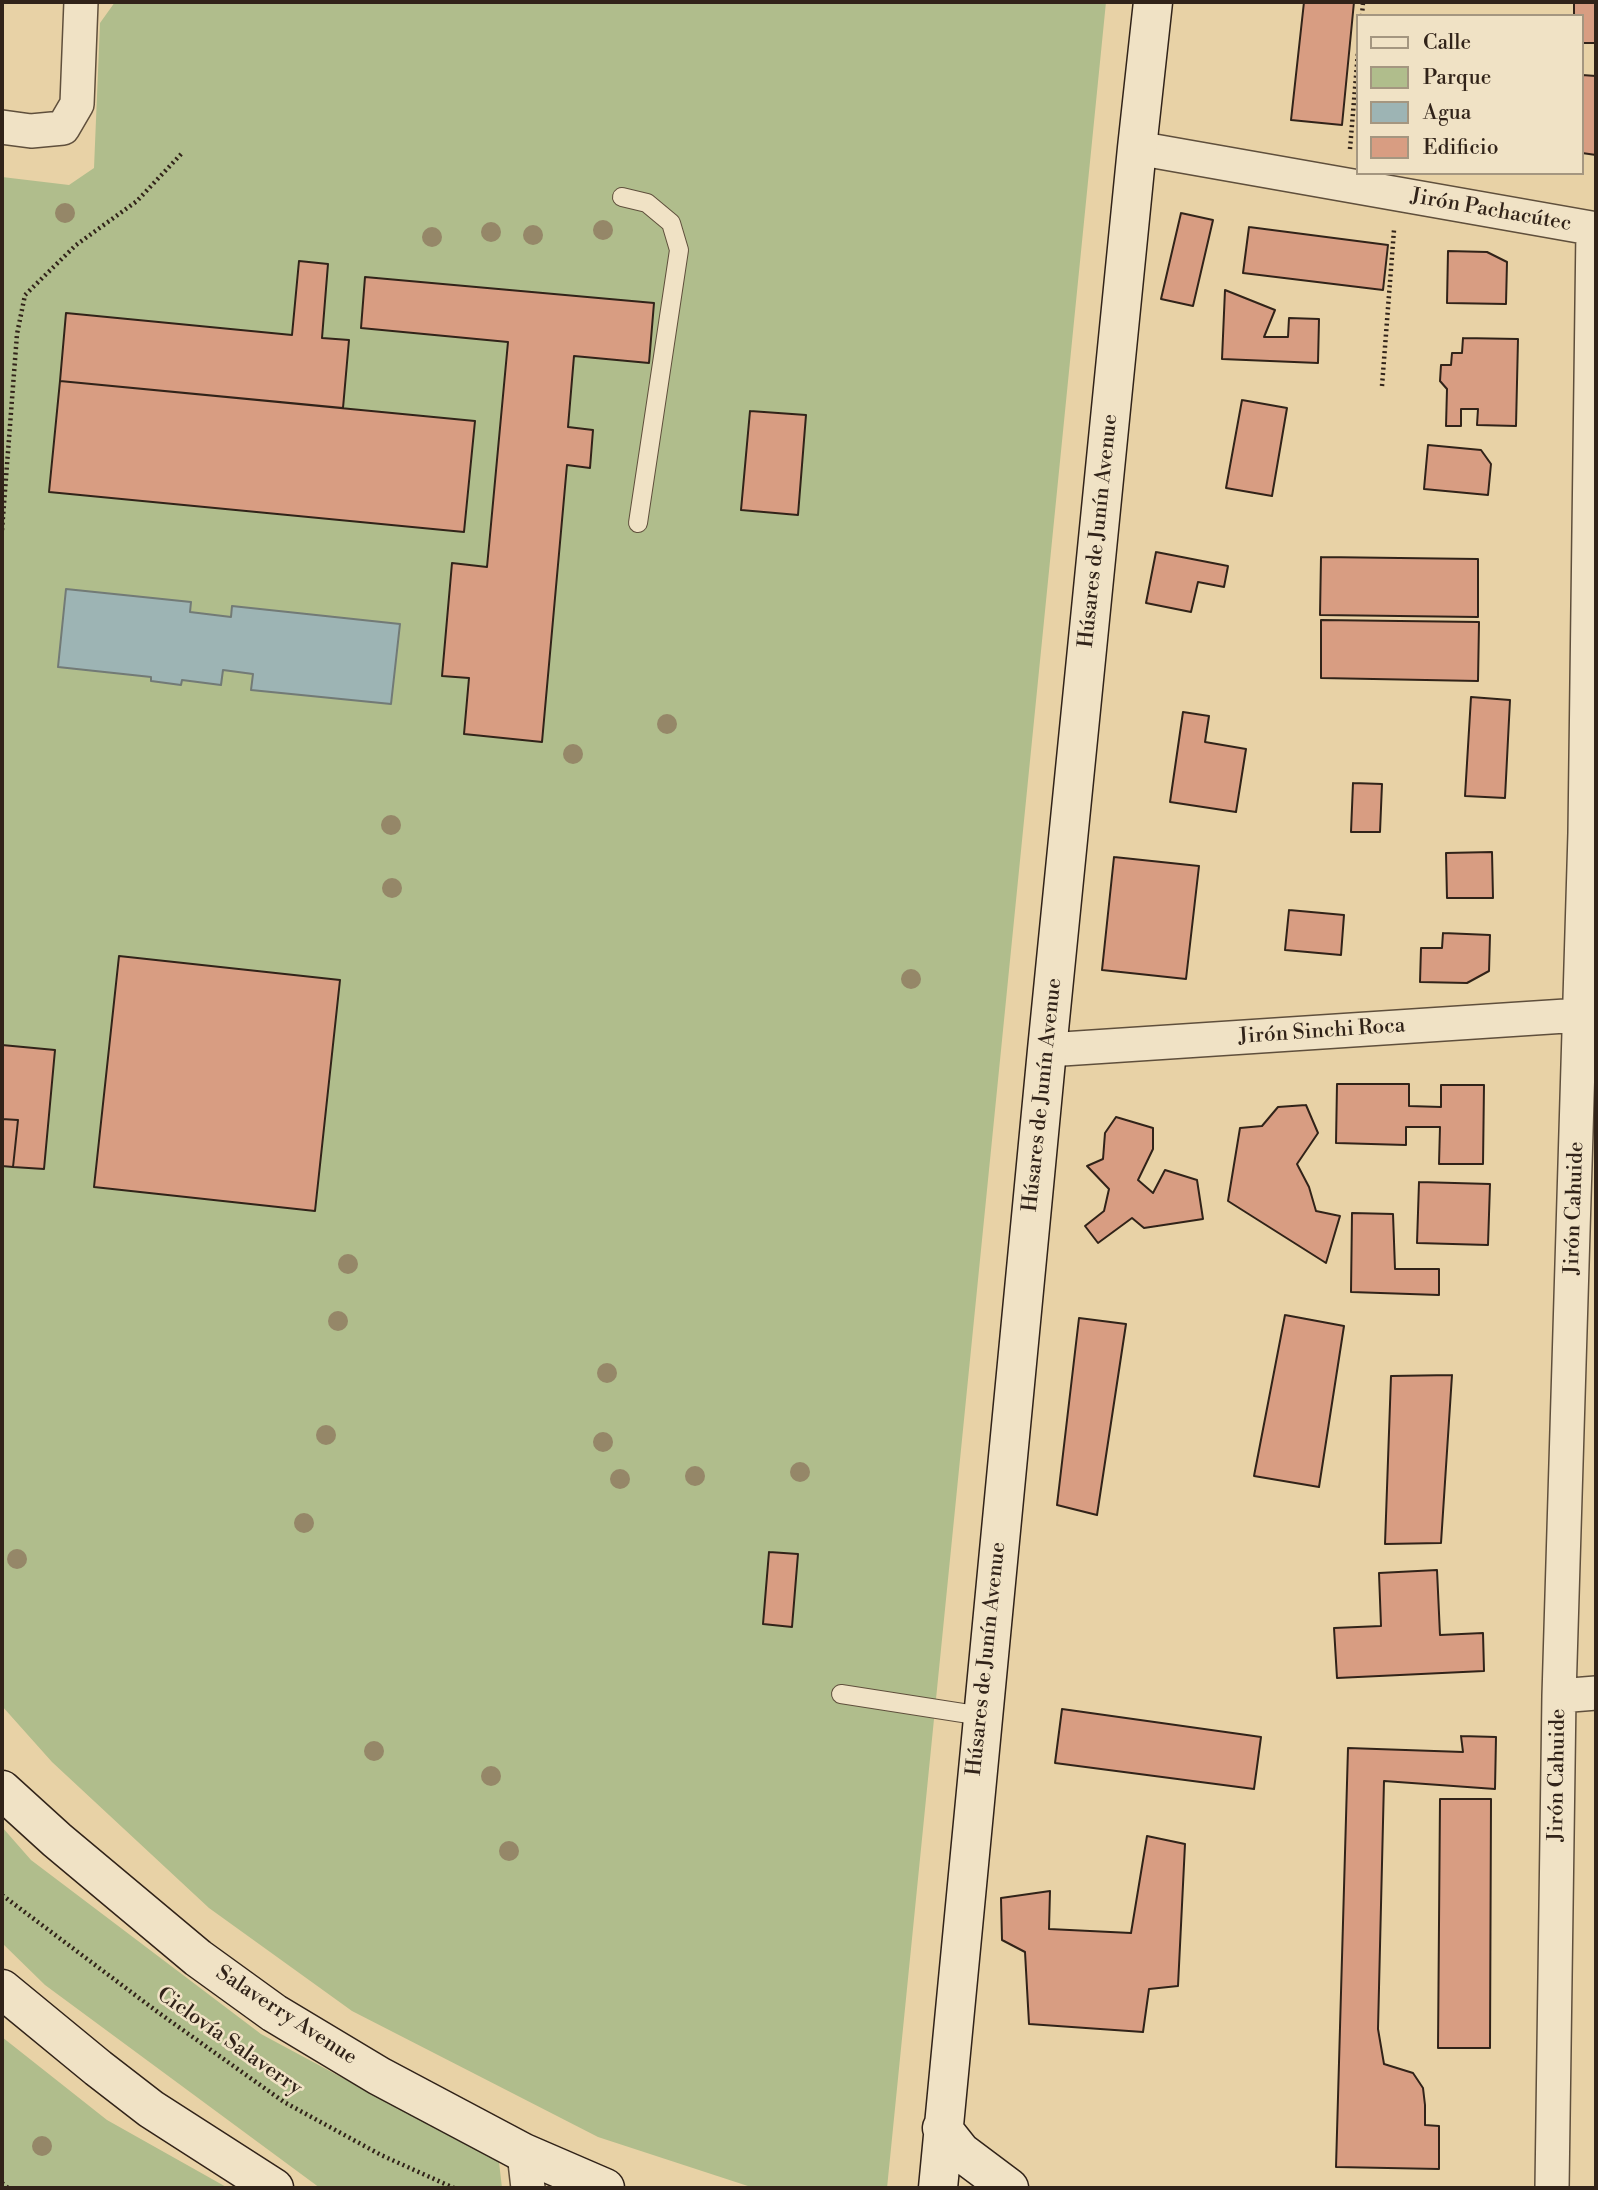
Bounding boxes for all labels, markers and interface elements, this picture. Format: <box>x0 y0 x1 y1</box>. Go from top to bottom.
legend <box>1356 14 1584 175</box>
text: Calle <box>1423 30 1471 56</box>
text: Parque <box>1423 65 1491 91</box>
text: Agua <box>1423 100 1471 126</box>
text: Edificio <box>1423 135 1499 161</box>
street label: Jirón Pachacútec <box>1409 184 1573 238</box>
street label: Húsares de Junín Avenue <box>1074 413 1124 649</box>
street label: Húsares de Junín Avenue <box>1018 977 1068 1213</box>
street label: Jirón Sinchi Roca <box>1238 1014 1406 1050</box>
street label: Jirón Cahuide <box>1560 1141 1590 1275</box>
street label: Húsares de Junín Avenue <box>962 1541 1012 1777</box>
street label: Jirón Cahuide <box>1544 1708 1572 1842</box>
street label: Salaverry Avenue <box>211 1961 361 2071</box>
street label: Ciclovía Salaverry <box>152 1983 306 2101</box>

